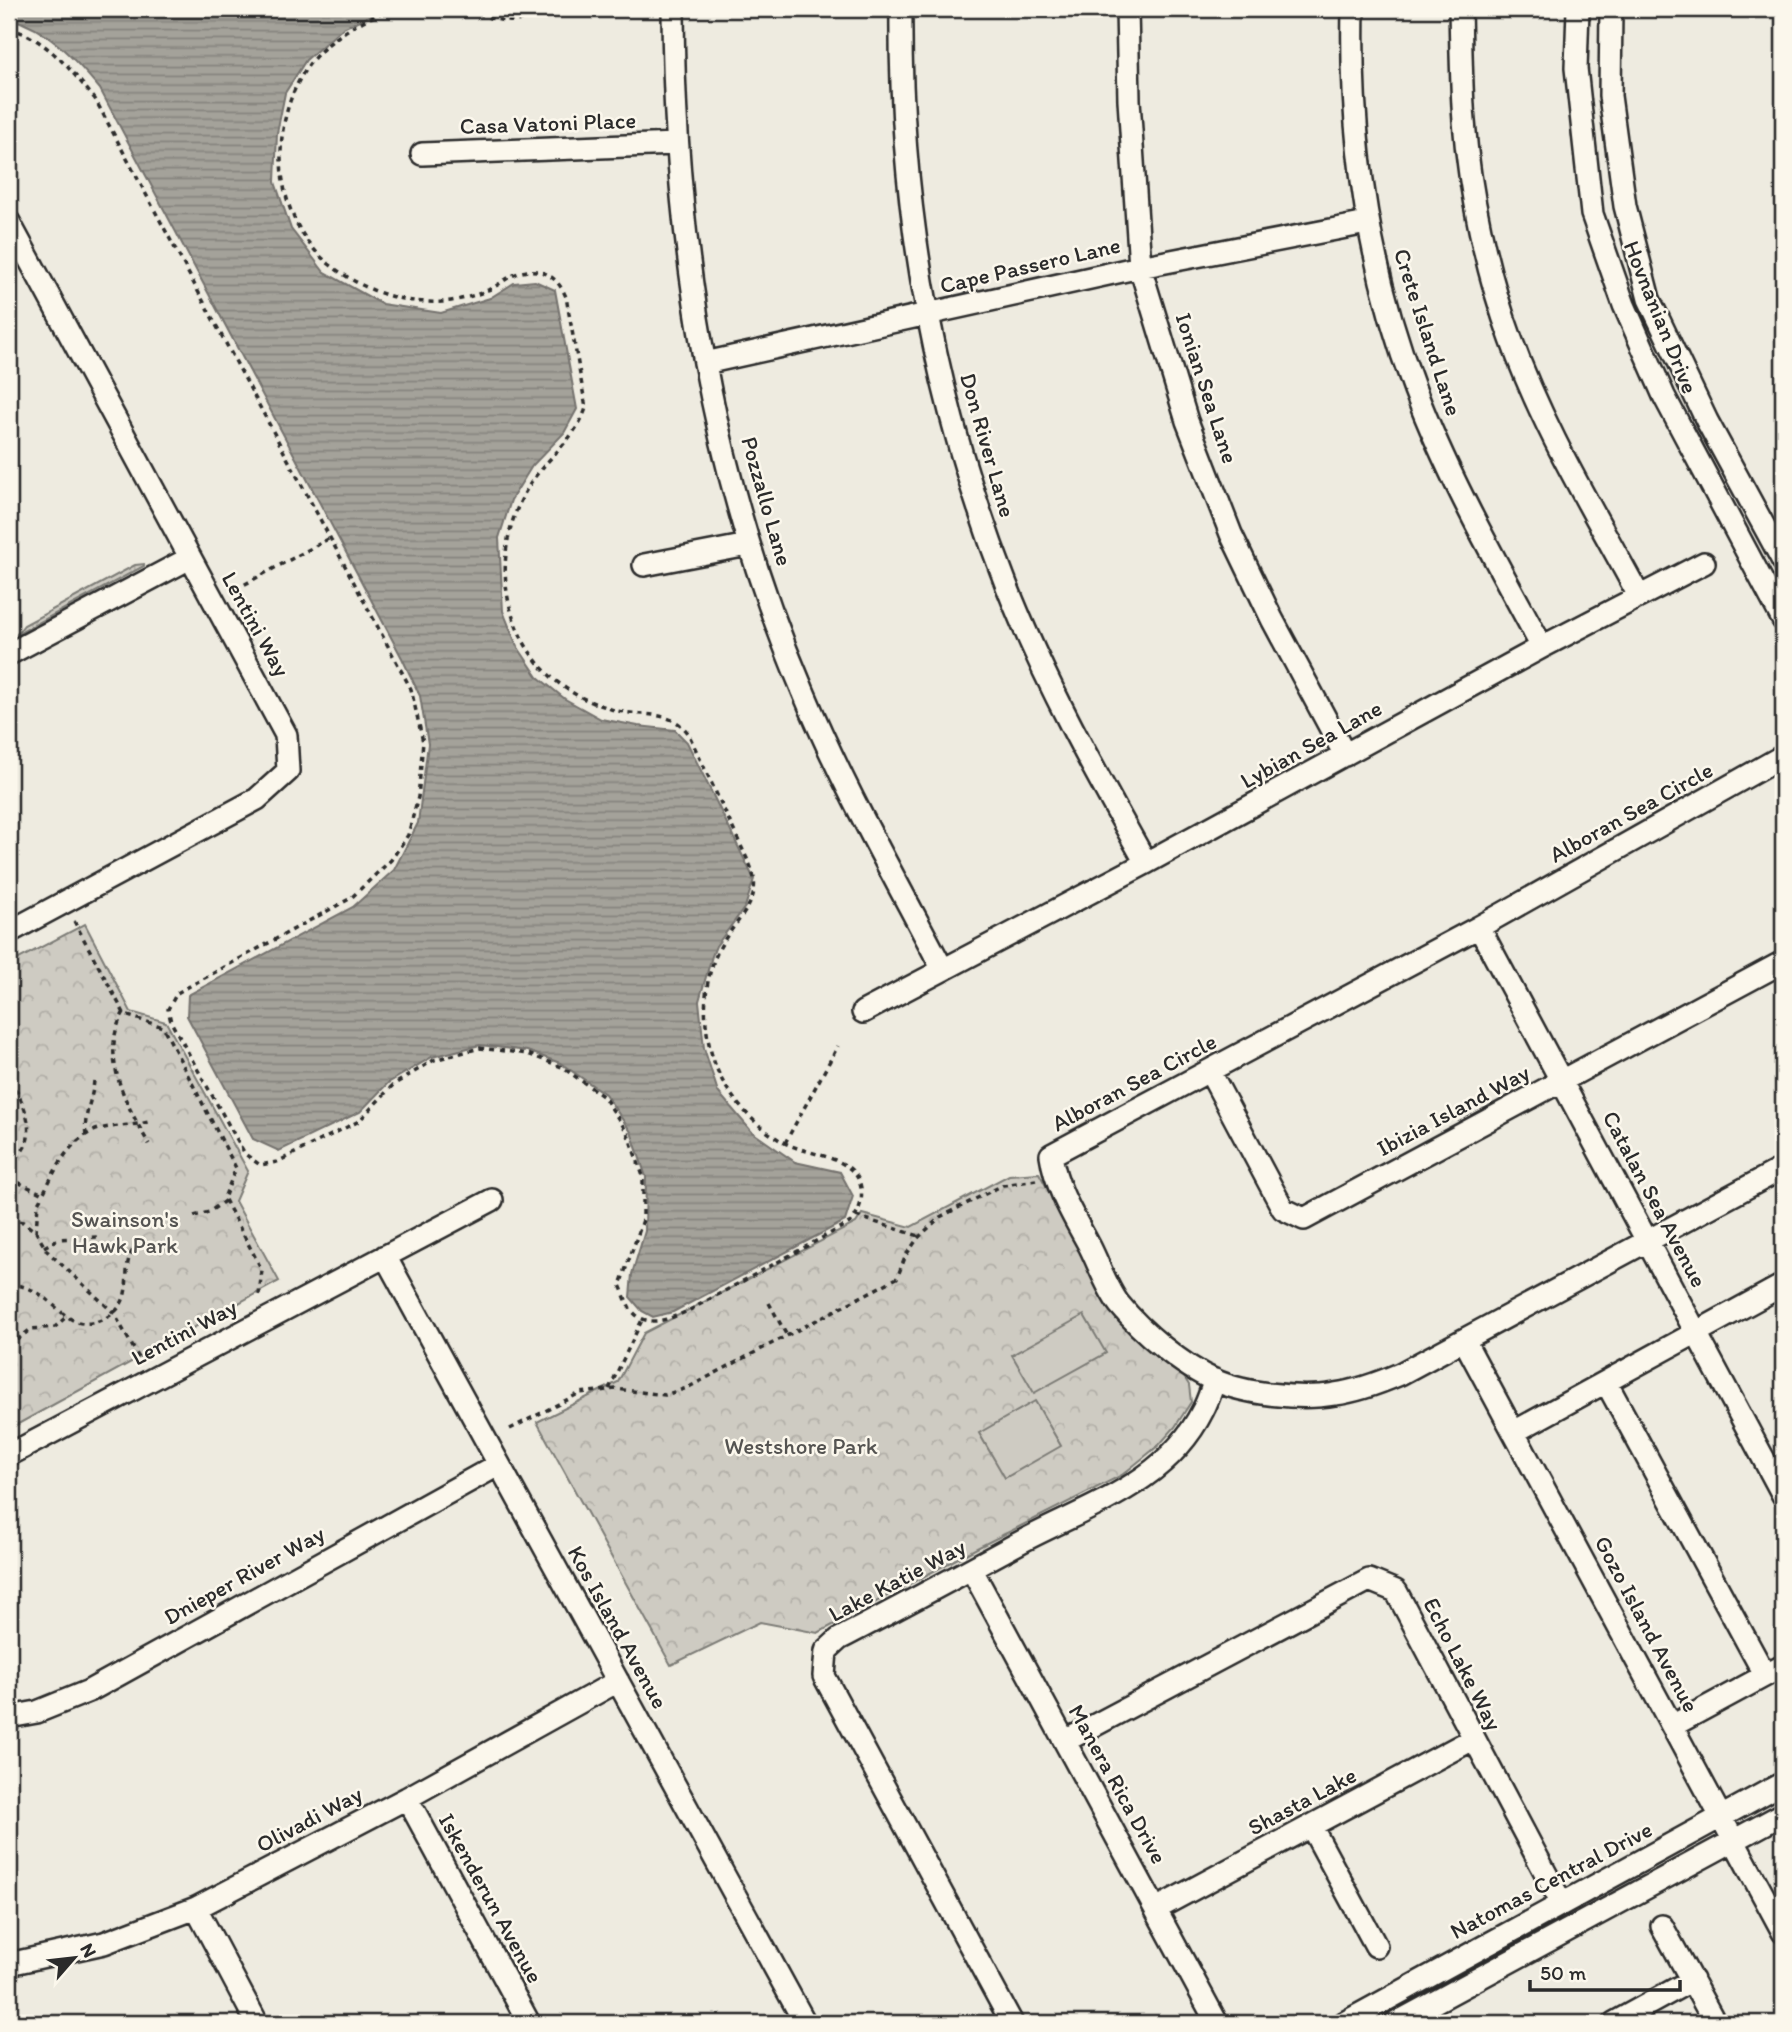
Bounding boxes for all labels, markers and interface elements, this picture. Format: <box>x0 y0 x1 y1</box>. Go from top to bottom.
street label: Casa Vatoni Place <box>459 106 637 140</box>
street label: Cape Passero Lane <box>937 231 1123 299</box>
street label: Hovnanian Drive <box>1618 236 1704 398</box>
street label: Crete Island Lane <box>1388 245 1468 419</box>
street label: Ionian Sea Lane <box>1170 309 1244 467</box>
street label: Don River Lane <box>954 370 1022 520</box>
street label: Pozzallo Lane <box>735 433 799 569</box>
street label: Lentini Way <box>216 567 296 681</box>
street label: Lybian Sea Lane <box>1235 694 1387 794</box>
street label: Alboran Sea Circle <box>1544 755 1718 869</box>
street label: Alboran Sea Circle <box>1047 1027 1221 1137</box>
street label: Ibizia Island Way <box>1372 1058 1534 1162</box>
street label: Catalan Sea Avenue <box>1597 1106 1713 1292</box>
park label: Swainson's Hawk Park <box>71 1205 179 1259</box>
street label: Lentini Way <box>126 1292 242 1371</box>
park label: Westshore Park <box>724 1432 878 1460</box>
street label: Dnieper River Way <box>159 1519 329 1631</box>
street label: Gozo Island Avenue <box>1589 1531 1705 1717</box>
street label: Lake Katie Way <box>824 1532 970 1628</box>
street label: Kos Island Avenue <box>562 1541 674 1713</box>
street label: Echo Lake Way <box>1417 1593 1509 1735</box>
street label: Manera Rica Drive <box>1063 1699 1173 1869</box>
street label: Shasta Lake <box>1243 1761 1361 1841</box>
street label: Olivadi Way <box>251 1779 367 1859</box>
street label: Iskenderun Avenue <box>433 1808 549 1988</box>
street label: Natomas Central Drive <box>1445 1815 1657 1945</box>
north arrow <box>38 1924 108 1994</box>
text: N <box>75 1939 102 1961</box>
scale bar <box>1530 1948 1680 1992</box>
text: 50 m <box>1540 1960 1587 1985</box>

